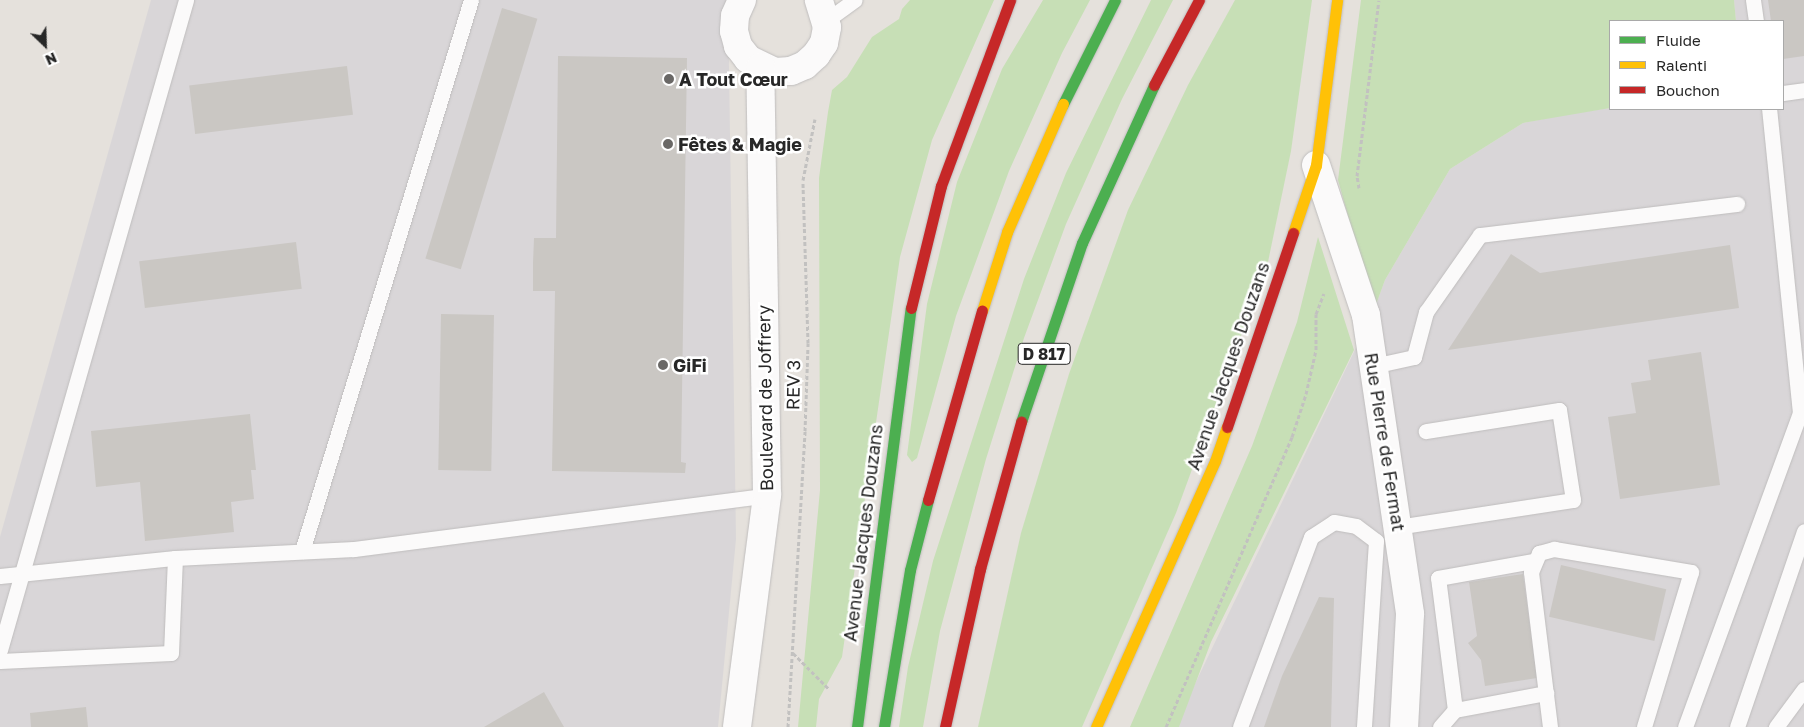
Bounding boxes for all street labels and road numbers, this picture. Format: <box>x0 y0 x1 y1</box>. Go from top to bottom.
street label: Avenue Jacques Douzans <box>1182 259 1274 473</box>
street label: Boulevard de Joffrery <box>753 305 777 491</box>
road number: D 817 <box>1016 340 1072 368</box>
street label: Rue Pierre de Fermat <box>1360 351 1410 533</box>
street label: REV 3 <box>782 360 804 410</box>
street label: Avenue Jacques Douzans <box>839 423 887 643</box>

